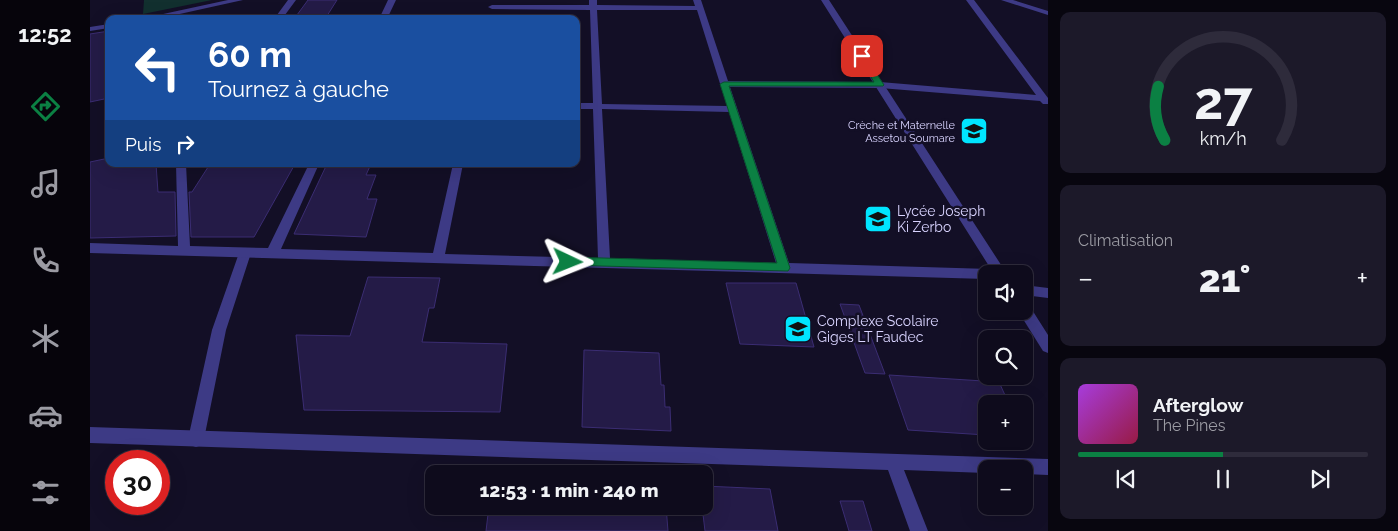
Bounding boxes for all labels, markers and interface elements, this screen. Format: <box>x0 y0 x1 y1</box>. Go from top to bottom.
text: 12:52 <box>18 21 72 47</box>
text: 60 m <box>208 34 292 75</box>
icon: left <box>125 35 190 100</box>
pin <box>841 35 883 77</box>
icon: arrive <box>848 42 876 70</box>
text: 27 <box>1194 70 1253 131</box>
text: Tournez à gauche <box>208 76 389 102</box>
icon: directions <box>28 89 63 124</box>
school or university icon: Crèche et Maternelle Assetou Soumare <box>959 116 989 146</box>
place label: Crèche et Maternelle Assetou Soumare <box>848 119 956 145</box>
text: km/h <box>1199 128 1247 149</box>
icon: right <box>171 130 199 158</box>
text: Puis <box>125 133 161 155</box>
icon: music <box>28 166 63 201</box>
place label: Lycée Joseph Ki Zerbo <box>897 203 985 235</box>
school or university icon: Lycée Joseph Ki Zerbo <box>863 204 893 234</box>
text: Climatisation <box>1078 231 1173 250</box>
position arrow <box>541 235 593 287</box>
icon: phone <box>28 243 63 278</box>
text: 21° <box>1199 256 1251 301</box>
text: − <box>1078 262 1093 295</box>
text: + <box>1356 262 1368 295</box>
map controls <box>978 265 1033 515</box>
button: sound <box>978 265 1033 320</box>
place label: Complexe Scolaire Giges LT Faudec <box>817 313 939 345</box>
school or university icon: Complexe Scolaire Giges LT Faudec <box>783 314 813 344</box>
icon: climate <box>28 321 63 356</box>
button: search <box>978 330 1033 385</box>
text: Afterglow <box>1153 394 1243 416</box>
button: + <box>978 395 1033 450</box>
icon: car <box>28 398 63 433</box>
text: The Pines <box>1153 416 1225 435</box>
speed limit sign: 30 <box>105 450 170 515</box>
button: − <box>978 460 1033 515</box>
icon: previous <box>1112 465 1140 493</box>
icon: pause <box>1209 465 1237 493</box>
icon: next <box>1306 465 1334 493</box>
icon: filters <box>28 475 63 510</box>
text: 12:53 · 1 min · 240 m <box>480 479 658 501</box>

